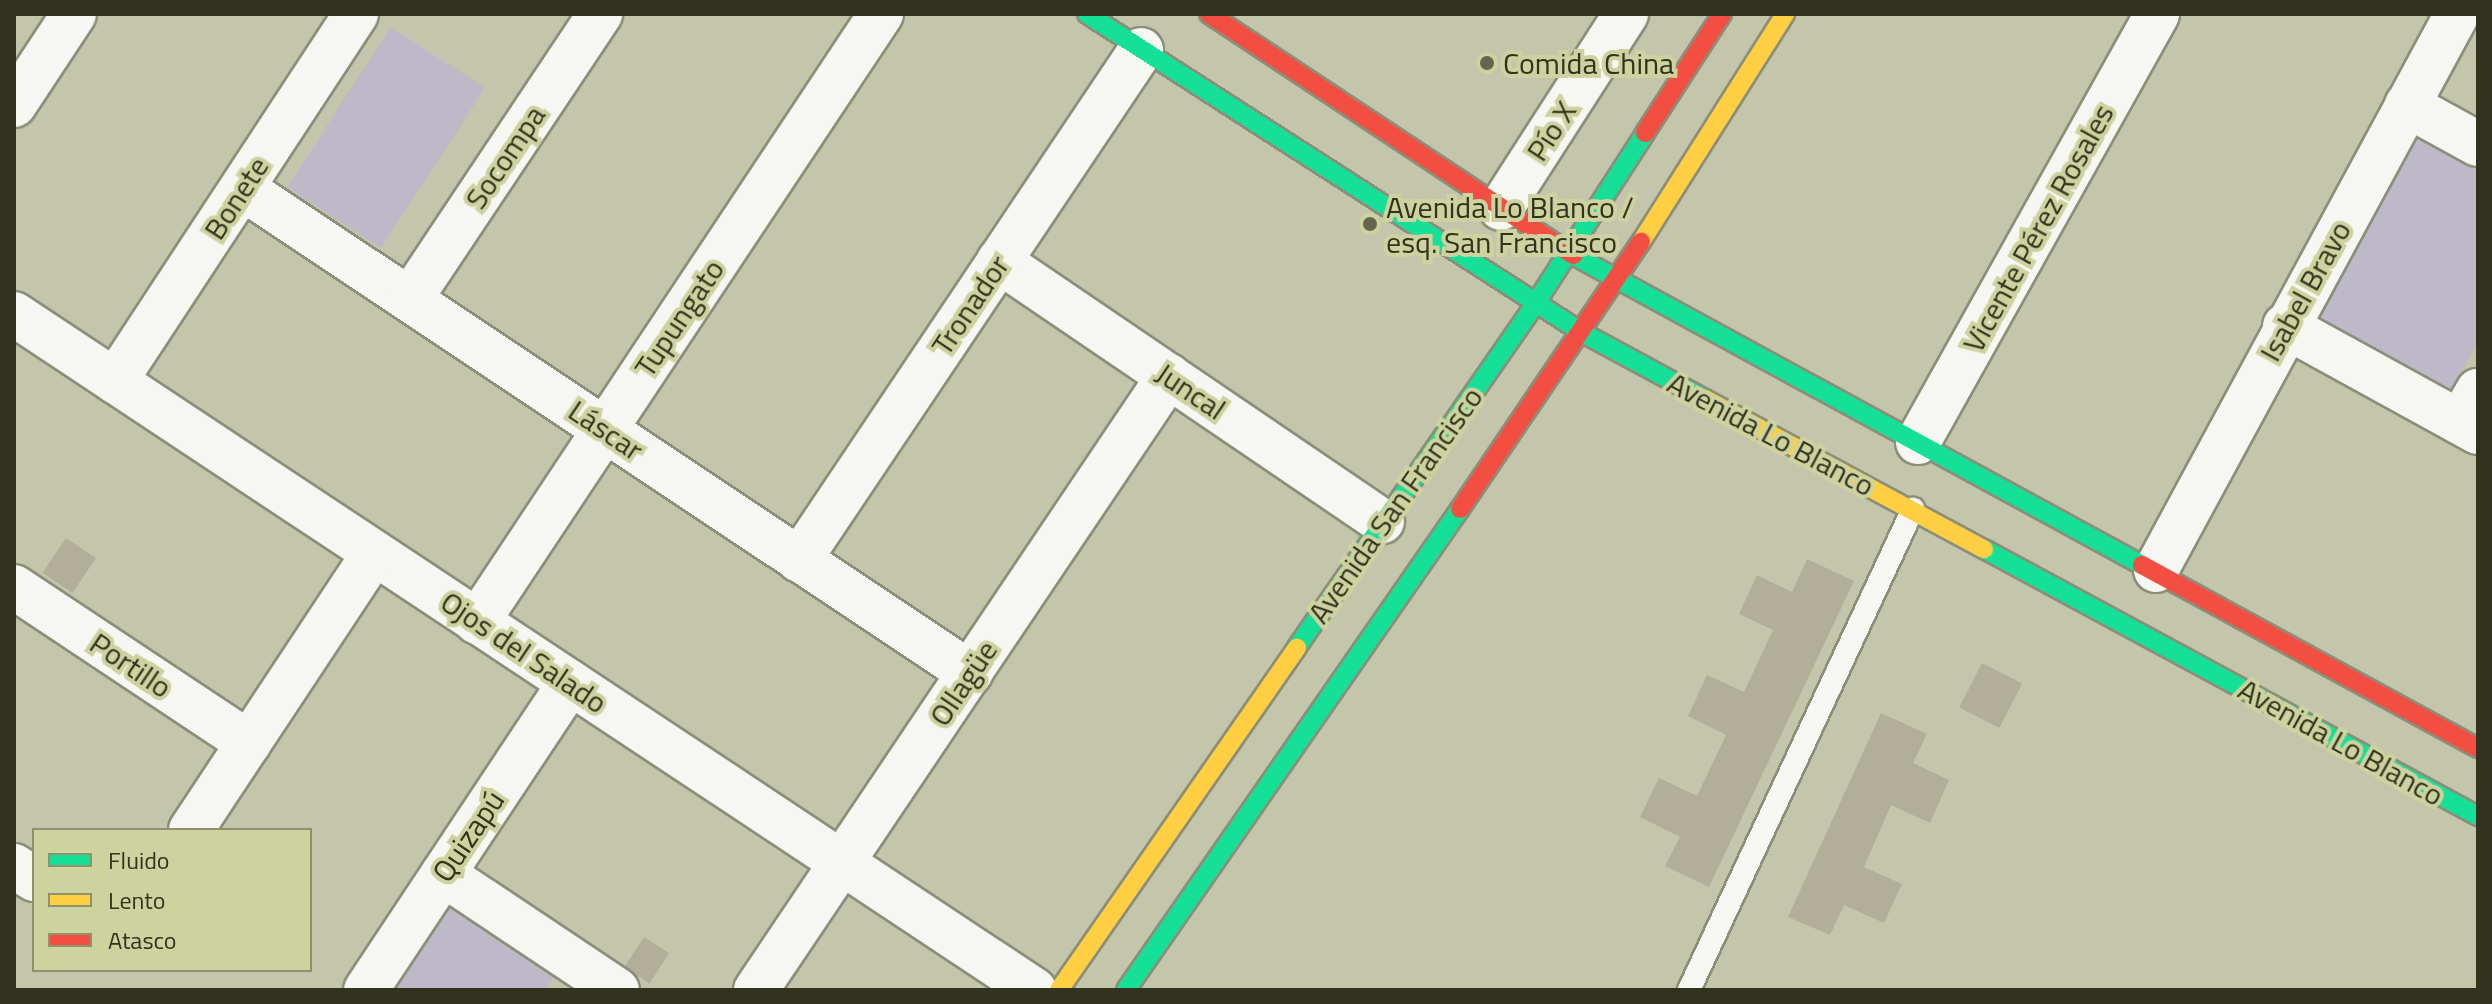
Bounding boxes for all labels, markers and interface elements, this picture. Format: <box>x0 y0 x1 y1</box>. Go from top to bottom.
place label: Comida China <box>1503 45 1674 81</box>
marker: Comida China <box>1478 54 1496 72</box>
street label: Pío X <box>1519 95 1583 167</box>
street label: Vicente Pérez Rosales <box>1955 98 2121 358</box>
street label: Socompa <box>457 99 553 215</box>
street label: Bonete <box>196 150 276 246</box>
place label: Avenida Lo Blanco / esq. San Francisco <box>1386 189 1634 260</box>
marker: Avenida Lo Blanco / esq. San Francisco <box>1361 215 1379 233</box>
street label: Isabel Bravo <box>2252 215 2358 367</box>
street label: Tronador <box>924 248 1016 362</box>
street label: Tupungato <box>627 252 731 384</box>
street label: Juncal <box>1150 355 1232 427</box>
street label: Avenida Lo Blanco <box>1662 364 1880 504</box>
street label: Avenida San Francisco <box>1300 380 1490 630</box>
street label: Láscar <box>562 392 650 468</box>
street label: Ojos del Salado <box>434 583 614 721</box>
street label: Portillo <box>83 625 179 705</box>
street label: Ollagüe <box>921 633 1005 733</box>
street label: Avenida Lo Blanco <box>2232 671 2450 813</box>
street label: Quizapú <box>424 783 512 889</box>
legend <box>32 828 312 972</box>
text: Fluido <box>108 842 170 878</box>
text: Lento <box>108 882 165 918</box>
text: Atasco <box>108 922 177 958</box>

